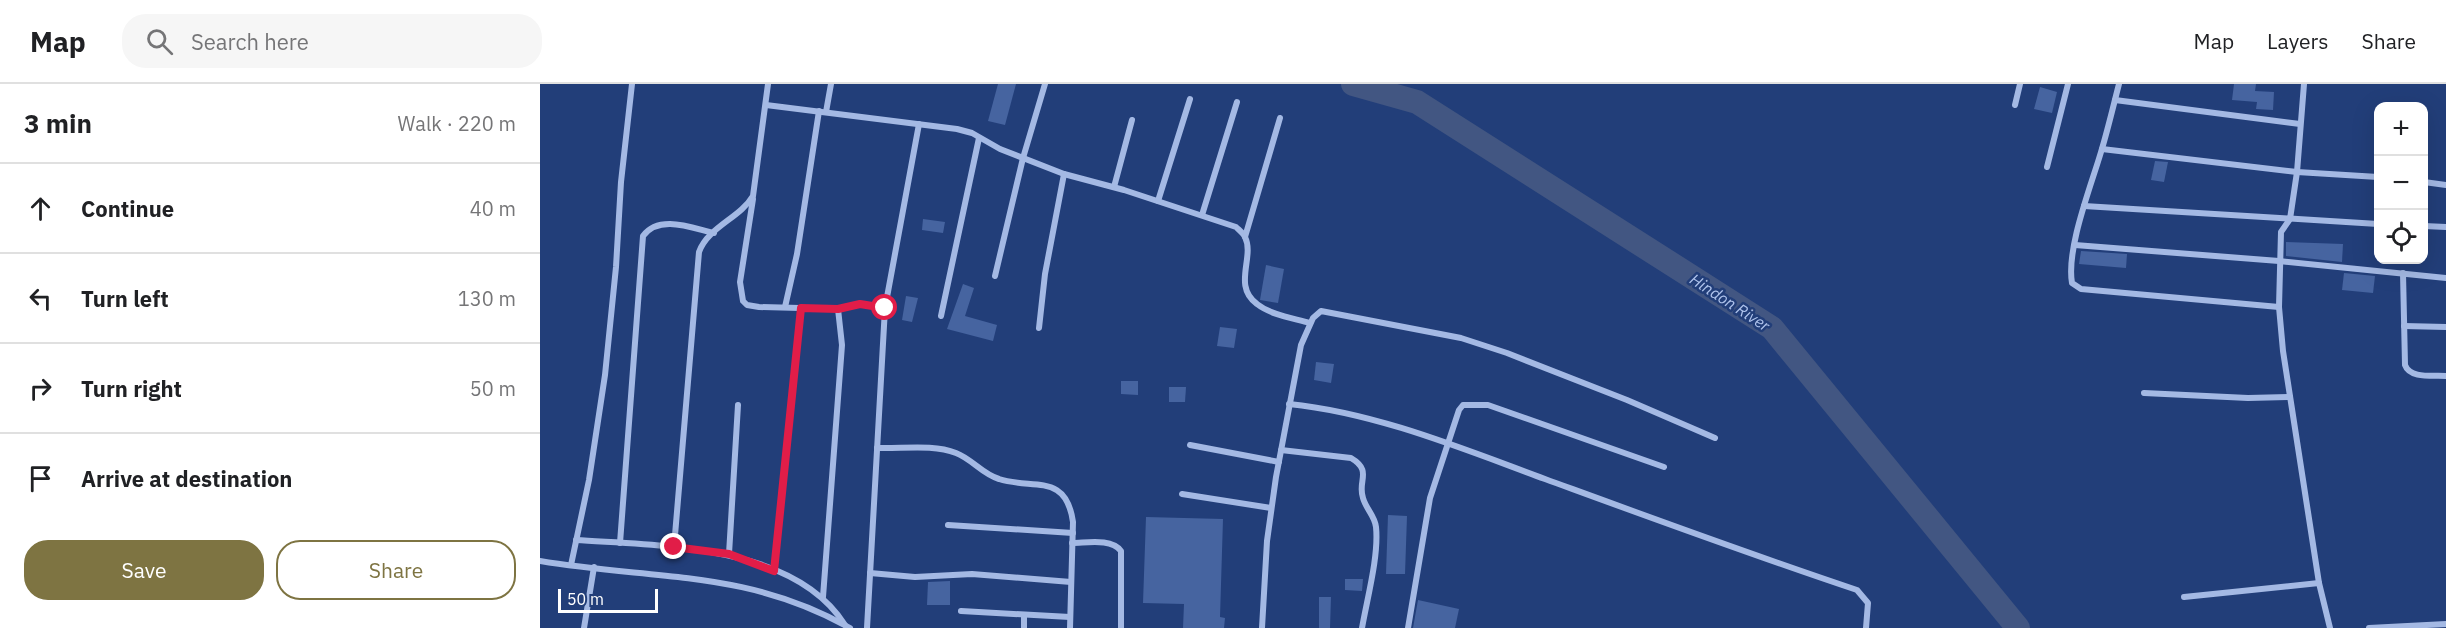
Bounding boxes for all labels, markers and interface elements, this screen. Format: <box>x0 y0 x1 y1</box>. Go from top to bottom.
search box <box>122 14 542 68</box>
text: Map <box>30 23 86 60</box>
icon: search <box>143 25 176 58</box>
text: Search here <box>191 27 309 56</box>
text: Map <box>2194 27 2234 55</box>
text: Layers <box>2267 27 2329 55</box>
text: Share <box>2362 27 2416 55</box>
map controls <box>2374 102 2428 264</box>
button: + <box>2374 102 2428 156</box>
text: 3 min <box>24 106 92 140</box>
text: Walk · 220 m <box>398 110 516 137</box>
button: − <box>2374 156 2428 210</box>
icon: ahead <box>24 192 57 225</box>
text: Continue <box>81 194 174 223</box>
text: 40 m <box>470 195 516 222</box>
button: locate <box>2374 210 2428 264</box>
water label: Hindon River <box>1686 269 1775 336</box>
icon: left <box>24 282 57 315</box>
text: Turn left <box>81 284 169 313</box>
text: 130 m <box>458 285 516 312</box>
route start <box>871 294 897 320</box>
icon: right <box>24 372 57 405</box>
text: Turn right <box>81 374 182 403</box>
text: 50 m <box>470 375 516 402</box>
icon: arrive <box>24 462 57 495</box>
text: Arrive at destination <box>81 464 292 493</box>
route end <box>660 533 686 559</box>
button: Save <box>24 540 264 600</box>
button: Share <box>276 540 516 600</box>
scale bar <box>558 586 658 614</box>
text: 50 m <box>567 589 604 609</box>

